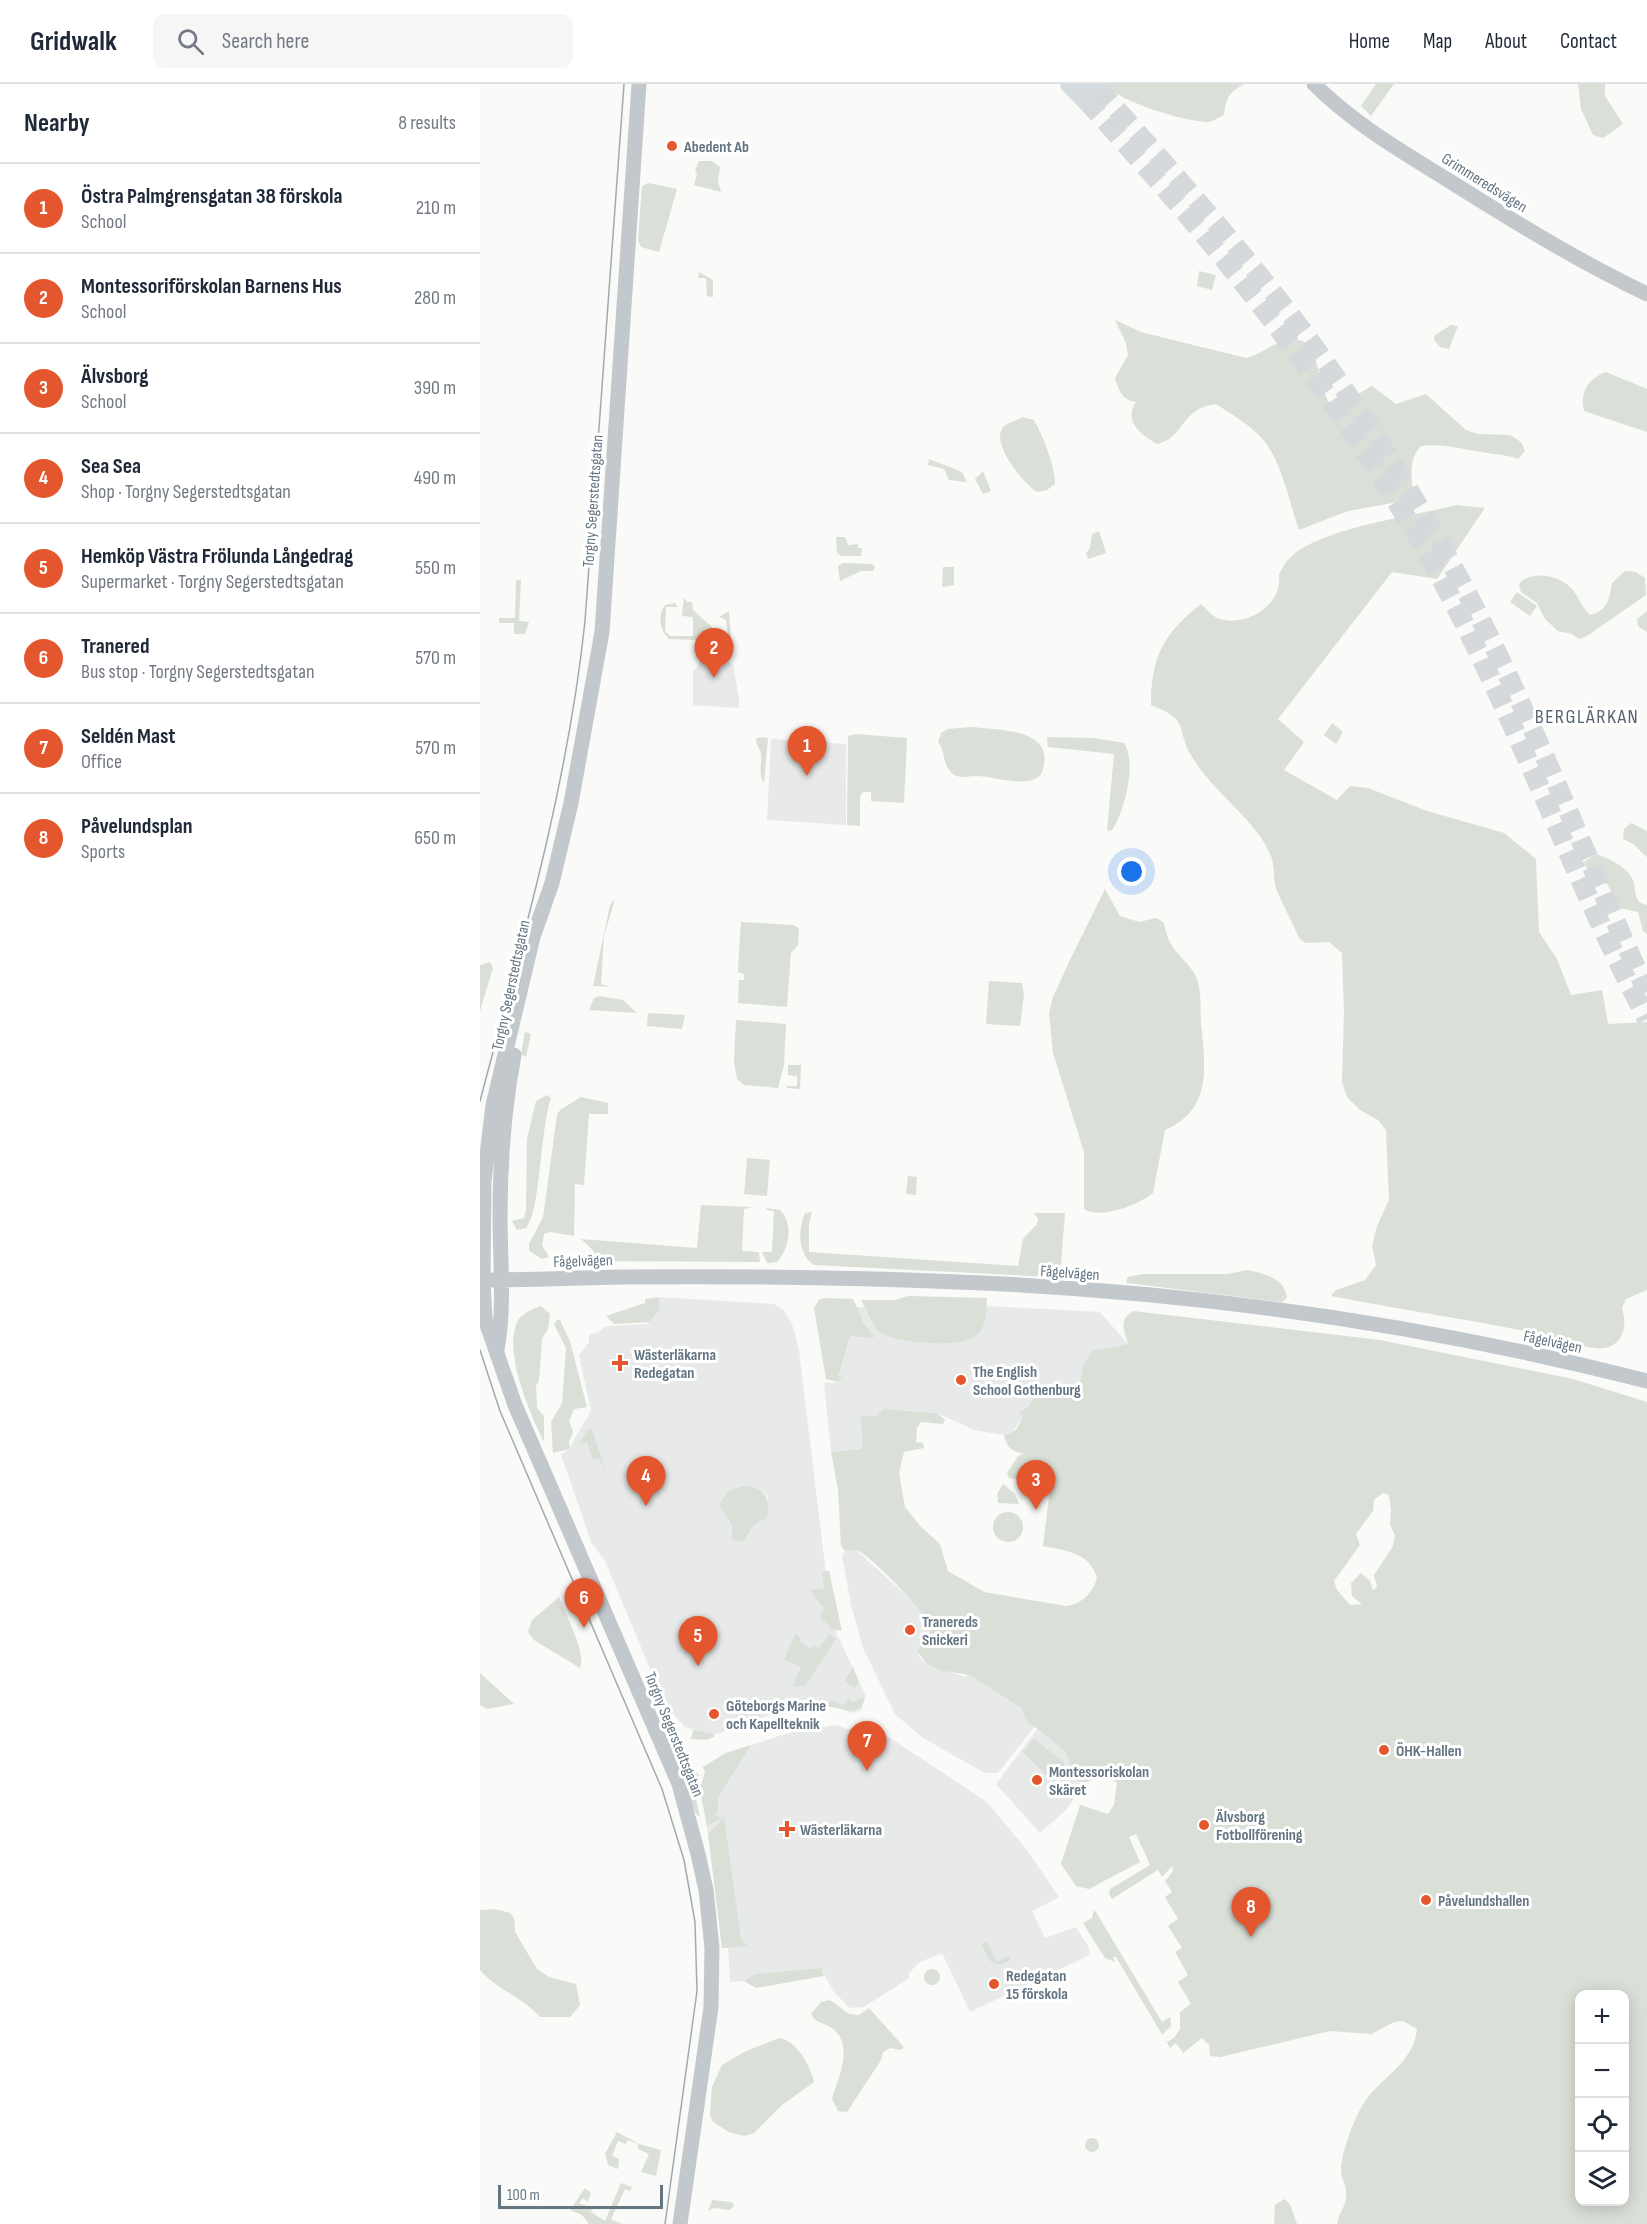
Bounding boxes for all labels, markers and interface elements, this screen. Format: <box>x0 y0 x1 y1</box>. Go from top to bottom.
search box <box>153 14 573 68</box>
text: Gridwalk <box>30 25 117 58</box>
icon: search <box>174 25 207 58</box>
text: Search here <box>222 28 309 55</box>
text: Home <box>1349 29 1390 54</box>
text: Map <box>1423 29 1452 54</box>
text: About <box>1485 29 1527 54</box>
text: Contact <box>1560 29 1617 54</box>
text: Nearby <box>24 108 90 139</box>
text: 8 results <box>398 111 456 135</box>
place label: Abedent Ab <box>683 138 749 157</box>
marker: Abedent Ab <box>665 139 679 153</box>
street label: Grimmeredsvägen <box>1438 149 1531 217</box>
text: Östra Palmgrensgatan 38 förskola <box>81 183 342 210</box>
text: 1 <box>40 196 47 220</box>
text: 210 m <box>416 196 456 220</box>
text: School <box>81 210 126 234</box>
text: Montessoriförskolan Barnens Hus <box>81 273 342 300</box>
text: 2 <box>39 286 48 310</box>
text: 280 m <box>414 286 456 310</box>
text: School <box>81 300 126 324</box>
text: Älvsborg <box>81 363 148 390</box>
text: 3 <box>39 376 48 400</box>
text: 390 m <box>414 376 456 400</box>
text: School <box>81 390 126 414</box>
street label: Torgny Segerstedtsgatan <box>579 434 608 568</box>
text: Sea Sea <box>81 453 141 480</box>
text: 4 <box>39 466 48 490</box>
text: 490 m <box>414 466 456 490</box>
text: Shop · Torgny Segerstedtsgatan <box>81 480 291 504</box>
text: Hemköp Västra Frölunda Långedrag <box>81 543 353 570</box>
text: 5 <box>39 556 48 580</box>
text: 550 m <box>415 556 456 580</box>
text: Supermarket · Torgny Segerstedtsgatan <box>81 570 344 594</box>
pin: 2 <box>694 628 734 678</box>
text: Tranered <box>81 633 150 660</box>
text: 6 <box>39 646 48 670</box>
text: 570 m <box>415 646 456 670</box>
text: Bus stop · Torgny Segerstedtsgatan <box>81 660 315 684</box>
district label: BERGLÄRKAN <box>1535 705 1639 729</box>
text: Seldén Mast <box>81 723 176 750</box>
pin: 1 <box>788 726 826 776</box>
text: 7 <box>39 736 48 760</box>
text: 570 m <box>415 736 456 760</box>
text: Office <box>81 750 122 774</box>
text: Påvelundsplan <box>81 813 193 840</box>
text: 8 <box>39 826 48 850</box>
text: 650 m <box>414 826 456 850</box>
text: Sports <box>81 840 125 864</box>
your location <box>1117 857 1146 886</box>
street label: Torgny Segerstedtsgatan <box>488 918 535 1052</box>
street label: Fågelvägen <box>553 1251 613 1272</box>
street label: Fågelvägen <box>1040 1262 1100 1285</box>
street label: Fågelvägen <box>1522 1327 1584 1358</box>
place label: Wästerläkarna Redegatan <box>634 1346 716 1383</box>
marker: Wästerläkarna Redegatan <box>611 1354 629 1372</box>
place label: The English School Gothenburg <box>973 1363 1081 1400</box>
marker: The English School Gothenburg <box>954 1373 968 1387</box>
pin: 4 <box>626 1456 666 1506</box>
pin: 3 <box>1016 1460 1056 1510</box>
pin: 6 <box>564 1578 604 1628</box>
place label: Tranereds Snickeri <box>922 1613 978 1650</box>
pin: 5 <box>678 1616 718 1666</box>
marker: Tranereds Snickeri <box>903 1623 917 1637</box>
street label: Torgny Segerstedtsgatan <box>640 1669 707 1800</box>
place label: Göteborgs Marine och Kapellteknik <box>726 1697 826 1734</box>
marker: Göteborgs Marine och Kapellteknik <box>707 1707 721 1721</box>
pin: 7 <box>848 1722 886 1771</box>
place label: ÖHK-Hallen <box>1396 1742 1462 1761</box>
marker: ÖHK-Hallen <box>1377 1743 1391 1757</box>
place label: Montessoriskolan Skäret <box>1049 1763 1149 1800</box>
marker: Montessoriskolan Skäret <box>1030 1773 1044 1787</box>
place label: Älvsborg Fotbollförening <box>1215 1808 1303 1845</box>
marker: Älvsborg Fotbollförening <box>1197 1818 1211 1832</box>
marker: Wästerläkarna <box>778 1820 796 1838</box>
place label: Wästerläkarna <box>800 1821 882 1840</box>
pin: 8 <box>1232 1888 1270 1937</box>
place label: Påvelundshallen <box>1438 1892 1529 1911</box>
marker: Påvelundshallen <box>1419 1893 1433 1907</box>
place label: Redegatan 15 förskola <box>1006 1967 1068 2004</box>
marker: Redegatan 15 förskola <box>987 1977 1001 1991</box>
map controls <box>1575 1990 1629 2206</box>
button: + <box>1575 1990 1629 2044</box>
button: − <box>1575 2044 1629 2098</box>
button: locate <box>1575 2098 1629 2152</box>
button: layers <box>1575 2152 1629 2206</box>
scale bar <box>498 2182 663 2210</box>
text: 100 m <box>507 2186 540 2205</box>

